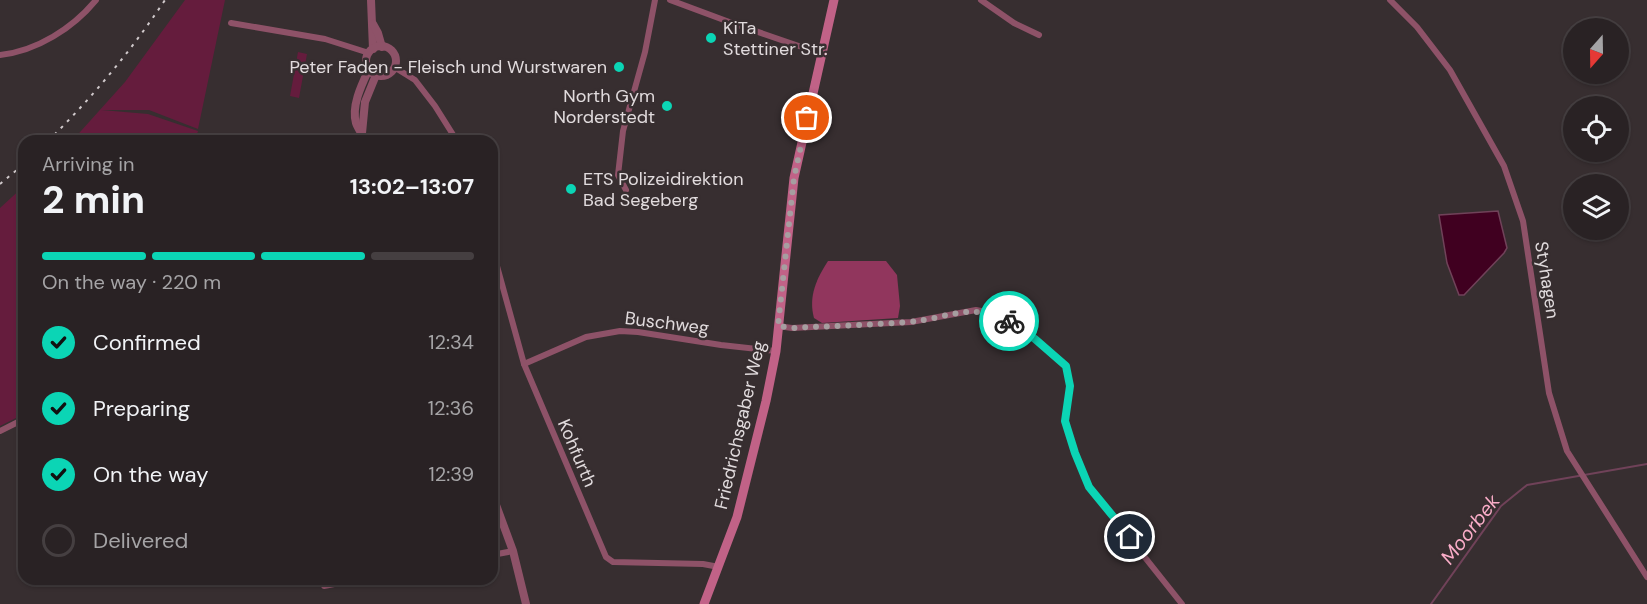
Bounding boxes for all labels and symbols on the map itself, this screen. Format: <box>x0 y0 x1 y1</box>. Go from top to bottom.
place label: KiTa Stettiner Str. <box>723 16 828 61</box>
north arrow <box>1563 18 1629 84</box>
marker: KiTa Stettiner Str. <box>704 31 718 45</box>
place label: Peter Faden - Fleisch und Wurstwaren <box>289 55 607 79</box>
marker: Peter Faden - Fleisch und Wurstwaren <box>612 60 626 74</box>
place label: North Gym Norderstedt <box>553 84 655 129</box>
pin <box>781 92 832 143</box>
marker: North Gym Norderstedt <box>660 99 674 113</box>
place label: ETS Polizeidirektion Bad Segeberg <box>583 167 744 212</box>
marker: ETS Polizeidirektion Bad Segeberg <box>564 182 578 196</box>
street label: Styhagen <box>1529 240 1565 320</box>
courier <box>979 291 1039 351</box>
street label: Buschweg <box>624 306 710 340</box>
street label: Friedrichsgaber Weg <box>709 338 771 512</box>
street label: Kohfurth <box>552 415 602 491</box>
water label: Moorbek <box>1434 488 1506 569</box>
pin <box>1104 511 1155 562</box>

